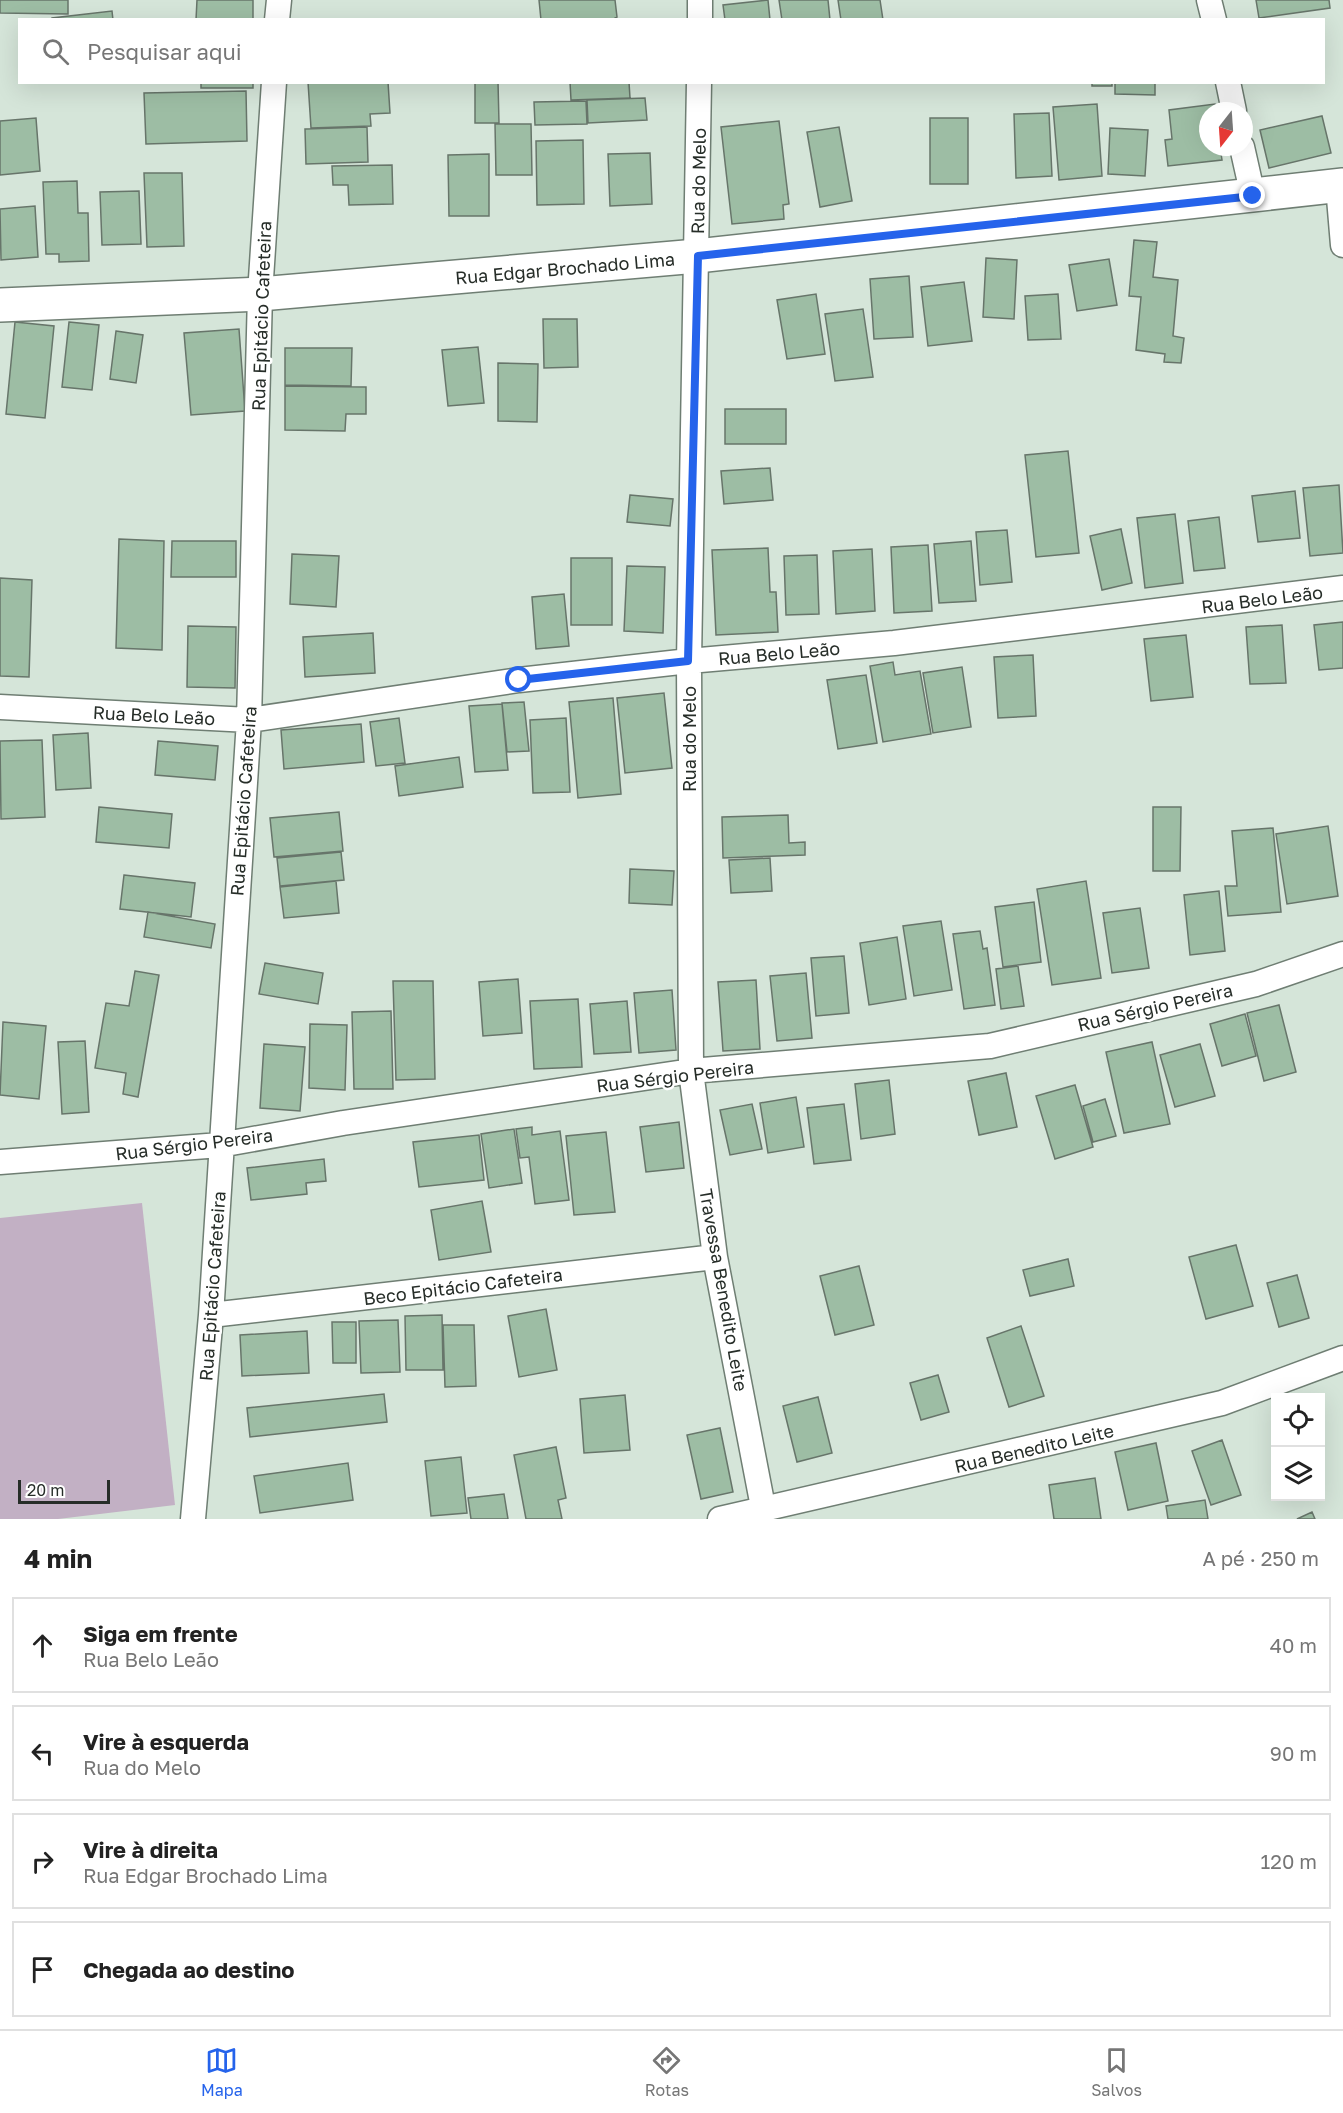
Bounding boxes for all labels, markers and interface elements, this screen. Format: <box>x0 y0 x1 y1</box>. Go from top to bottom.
search box <box>18 18 1325 84</box>
icon: search <box>39 35 72 68</box>
text: Pesquisar aqui <box>87 38 242 65</box>
north arrow <box>1199 102 1253 156</box>
street label: Rua do Melo <box>686 128 710 234</box>
route end <box>1239 182 1265 208</box>
street label: Rua Epitácio Cafeteira <box>247 221 275 411</box>
street label: Rua Edgar Brochado Lima <box>454 247 676 289</box>
street label: Rua Belo Leão <box>1200 581 1324 617</box>
street label: Rua Belo Leão <box>717 637 841 669</box>
route start <box>505 666 531 692</box>
street label: Rua do Melo <box>678 686 700 792</box>
street label: Rua Belo Leão <box>92 701 216 729</box>
street label: Rua Epitácio Cafeteira <box>225 705 261 897</box>
street label: Rua Sérgio Pereira <box>1075 978 1235 1036</box>
street label: Rua Sérgio Pereira <box>595 1055 755 1097</box>
street label: Rua Sérgio Pereira <box>114 1123 274 1165</box>
street label: Travessa Benedito Leite <box>695 1187 753 1393</box>
street label: Rua Epitácio Cafeteira <box>194 1190 230 1382</box>
street label: Beco Epitácio Cafeteira <box>362 1263 564 1309</box>
map controls <box>1271 1393 1325 1501</box>
button: locate <box>1271 1393 1325 1447</box>
street label: Rua Benedito Leite <box>952 1419 1116 1477</box>
button: layers <box>1271 1447 1325 1501</box>
scale bar <box>18 1477 110 1504</box>
text: 20 m <box>27 1480 64 1500</box>
text: 4 min <box>24 1543 92 1574</box>
text: A pé · 250 m <box>1202 1546 1319 1570</box>
text: Siga em frente <box>83 1620 238 1647</box>
icon: ahead <box>26 1629 59 1662</box>
text: 40 m <box>1270 1633 1317 1657</box>
text: Rua Belo Leão <box>83 1647 219 1671</box>
text: Vire à esquerda <box>83 1728 249 1755</box>
icon: left <box>26 1737 59 1770</box>
text: 90 m <box>1270 1741 1317 1765</box>
text: Rua do Melo <box>83 1755 201 1779</box>
text: Vire à direita <box>83 1836 218 1863</box>
icon: right <box>26 1845 59 1878</box>
text: 120 m <box>1261 1849 1317 1873</box>
text: Rua Edgar Brochado Lima <box>83 1863 328 1887</box>
icon: arrive <box>26 1953 59 1986</box>
text: Chegada ao destino <box>83 1956 295 1983</box>
tab: Mapa <box>201 2044 243 2100</box>
tab: Rotas <box>645 2044 689 2100</box>
tab: Salvos <box>1091 2044 1142 2100</box>

